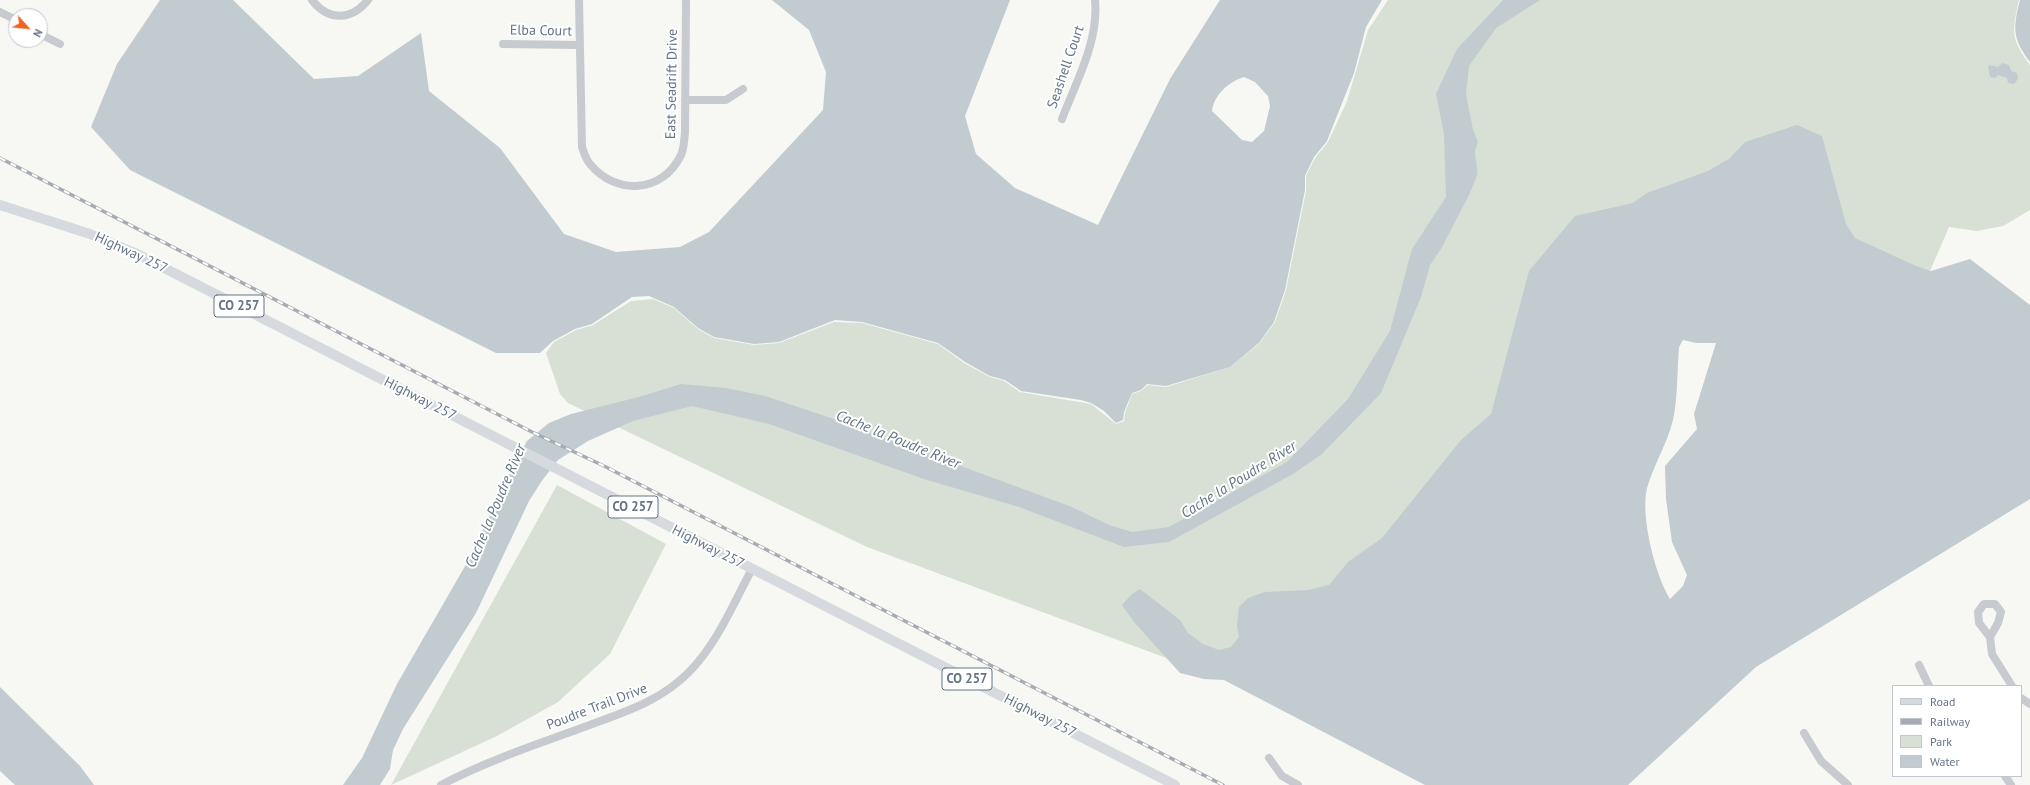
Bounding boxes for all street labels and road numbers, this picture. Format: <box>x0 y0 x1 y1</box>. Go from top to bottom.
street label: Elba Court <box>510 22 572 40</box>
street label: Seashell Court <box>1044 23 1088 111</box>
street label: East Seadrift Drive <box>663 29 681 139</box>
street label: Highway 257 <box>92 229 170 277</box>
road number: CO 257 <box>214 295 264 317</box>
street label: Highway 257 <box>381 374 459 424</box>
road number: CO 257 <box>608 496 658 518</box>
street label: Highway 257 <box>669 522 747 572</box>
road number: CO 257 <box>942 668 992 690</box>
street label: Poudre Trail Drive <box>544 680 650 734</box>
street label: Highway 257 <box>1001 691 1079 741</box>

